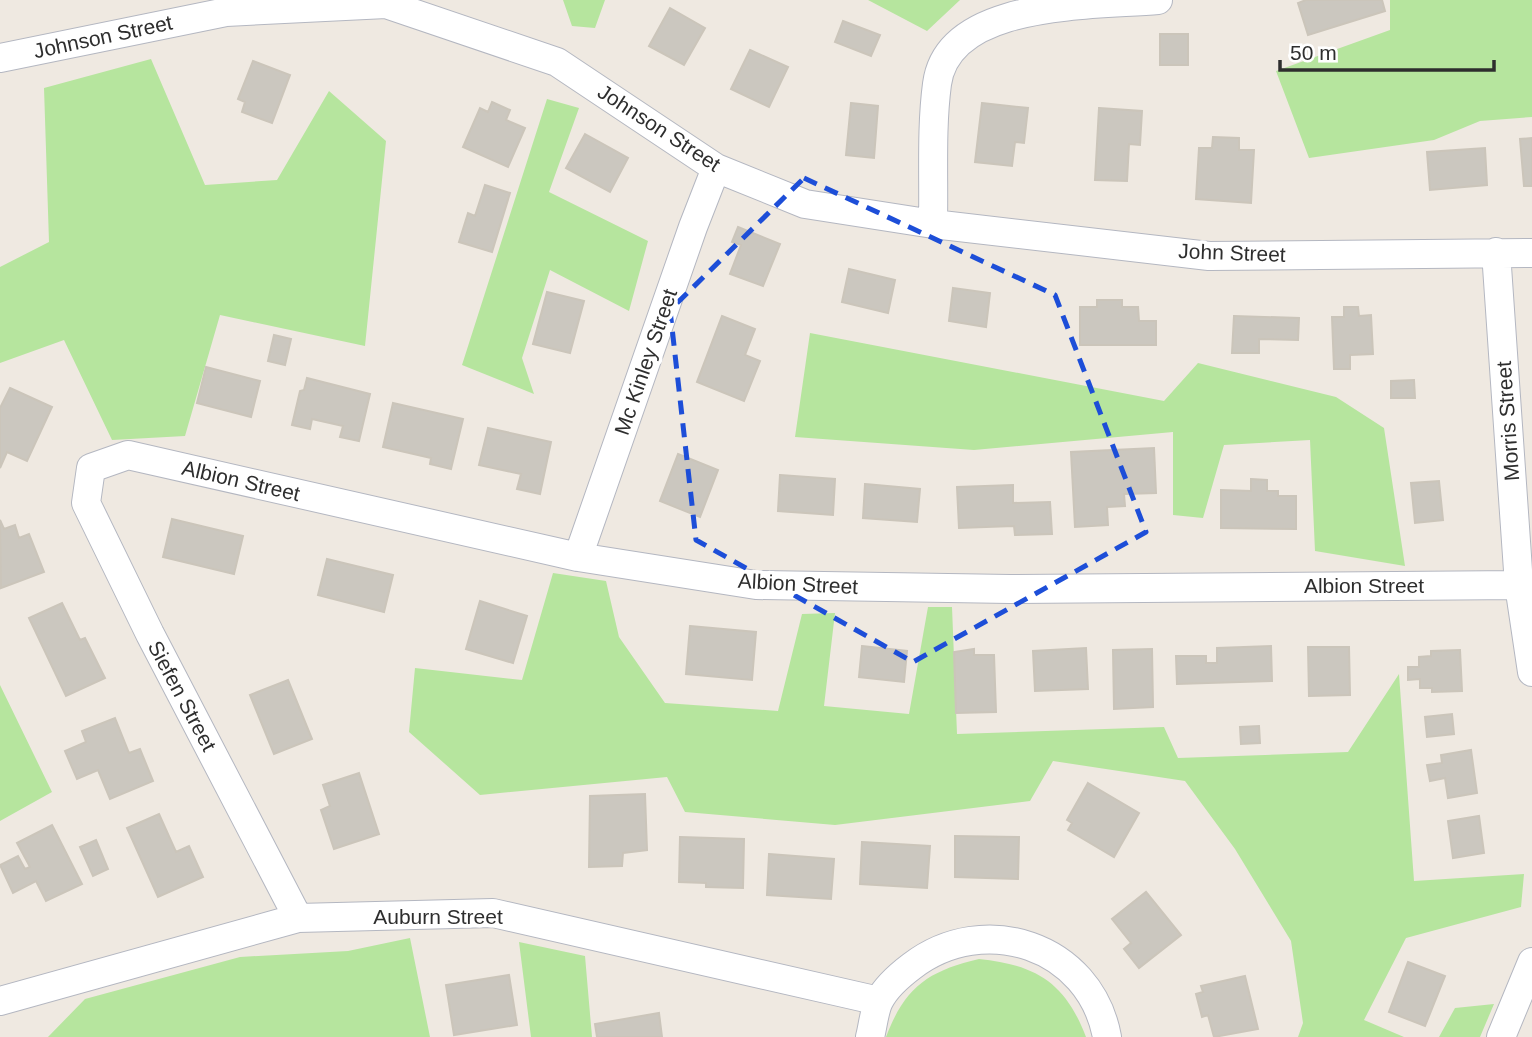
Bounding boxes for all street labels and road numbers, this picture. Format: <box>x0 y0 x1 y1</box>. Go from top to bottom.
street label: Johnson Street <box>31 11 175 62</box>
street label: Johnson Street <box>594 79 725 176</box>
street label: John Street <box>1178 239 1286 266</box>
street label: Mc Kinley Street <box>610 286 681 438</box>
street label: Morris Street <box>1492 360 1523 482</box>
street label: Albion Street <box>180 456 302 505</box>
street label: Albion Street <box>737 569 859 598</box>
street label: Albion Street <box>1304 574 1424 597</box>
street label: Siefen Street <box>144 637 221 755</box>
street label: Auburn Street <box>373 905 503 928</box>

